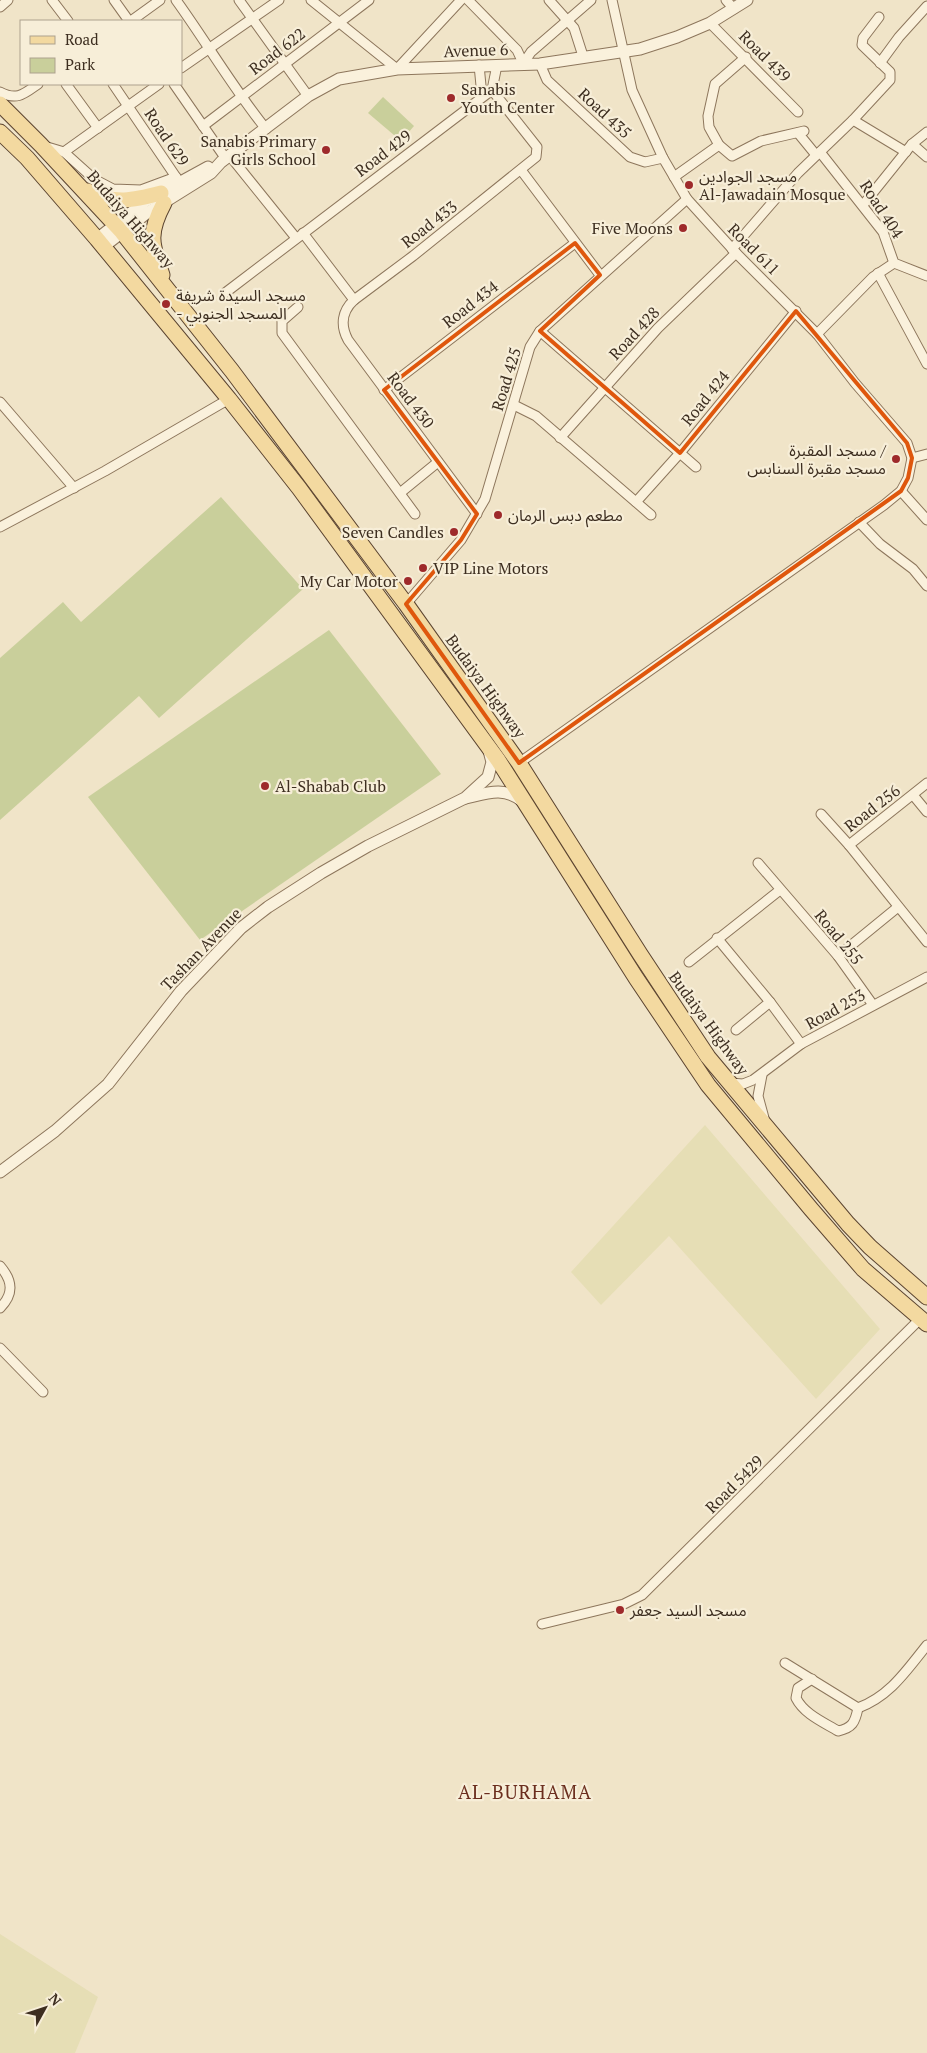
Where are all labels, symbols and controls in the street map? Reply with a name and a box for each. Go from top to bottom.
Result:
legend [20,20,182,85]
street label: Road 622 [244,23,310,79]
street label: Road 439 [734,25,796,87]
text: Road [65,29,98,49]
street label: Avenue 6 [443,38,509,62]
text: Park [65,54,95,74]
place label: Sanabis Youth Center [461,78,556,118]
street label: Road 435 [574,83,636,143]
marker: Sanabis Youth Center [445,92,457,104]
street label: Road 629 [140,104,194,170]
street label: Road 429 [350,125,416,181]
place label: Sanabis Primary Girls School [201,130,317,170]
marker: Sanabis Primary Girls School [320,144,332,156]
street label: Budaiya Highway [82,165,180,273]
place label: مسجد الجوادين Al-Jawadain Mosque [699,165,846,205]
street label: Road 404 [855,176,909,243]
marker: مسجد الجوادين Al-Jawadain Mosque [683,179,695,191]
street label: Road 433 [397,195,461,253]
place label: Five Moons [592,217,673,239]
street label: Road 611 [723,218,785,280]
marker: Five Moons [677,222,689,234]
street label: Road 434 [438,275,503,333]
place label: مسجد السيدة شريفة - المسجد الجنوبي [176,284,306,326]
marker: مسجد السيدة شريفة - المسجد الجنوبي [160,298,172,310]
street label: Road 428 [604,302,664,364]
street label: Road 425 [486,345,526,413]
street label: Road 424 [676,365,734,430]
street label: Road 430 [383,367,439,433]
place label: مسجد المقبرة / مسجد مقبرة السنابس [747,439,886,479]
marker: مسجد المقبرة / مسجد مقبرة السنابس [890,453,902,465]
place label: مطعم دبس الرمان [508,504,623,528]
marker: مطعم دبس الرمان [492,509,504,521]
place label: Seven Candles [342,521,444,543]
marker: Seven Candles [448,526,460,538]
place label: VIP Line Motors [433,557,549,579]
marker: VIP Line Motors [417,562,429,574]
place label: My Car Motor [300,570,399,592]
marker: My Car Motor [402,575,414,587]
street label: Budaiya Highway [441,630,532,743]
place label: Al-Shabab Club [275,775,386,797]
street label: Road 256 [840,779,905,837]
marker: Al-Shabab Club [259,780,271,792]
street label: Tashan Avenue [156,903,246,995]
street label: Road 255 [810,905,868,969]
street label: Budaiya Highway [664,967,755,1080]
street label: Road 253 [801,984,869,1034]
street label: Road 5429 [700,1450,768,1518]
place label: مسجد السيد جعفر [629,1599,747,1621]
marker: مسجد السيد جعفر [614,1604,626,1616]
district label: AL-BURHAMA [458,1779,592,1804]
north arrow [20,1983,70,2033]
text: N [45,1989,66,2010]

